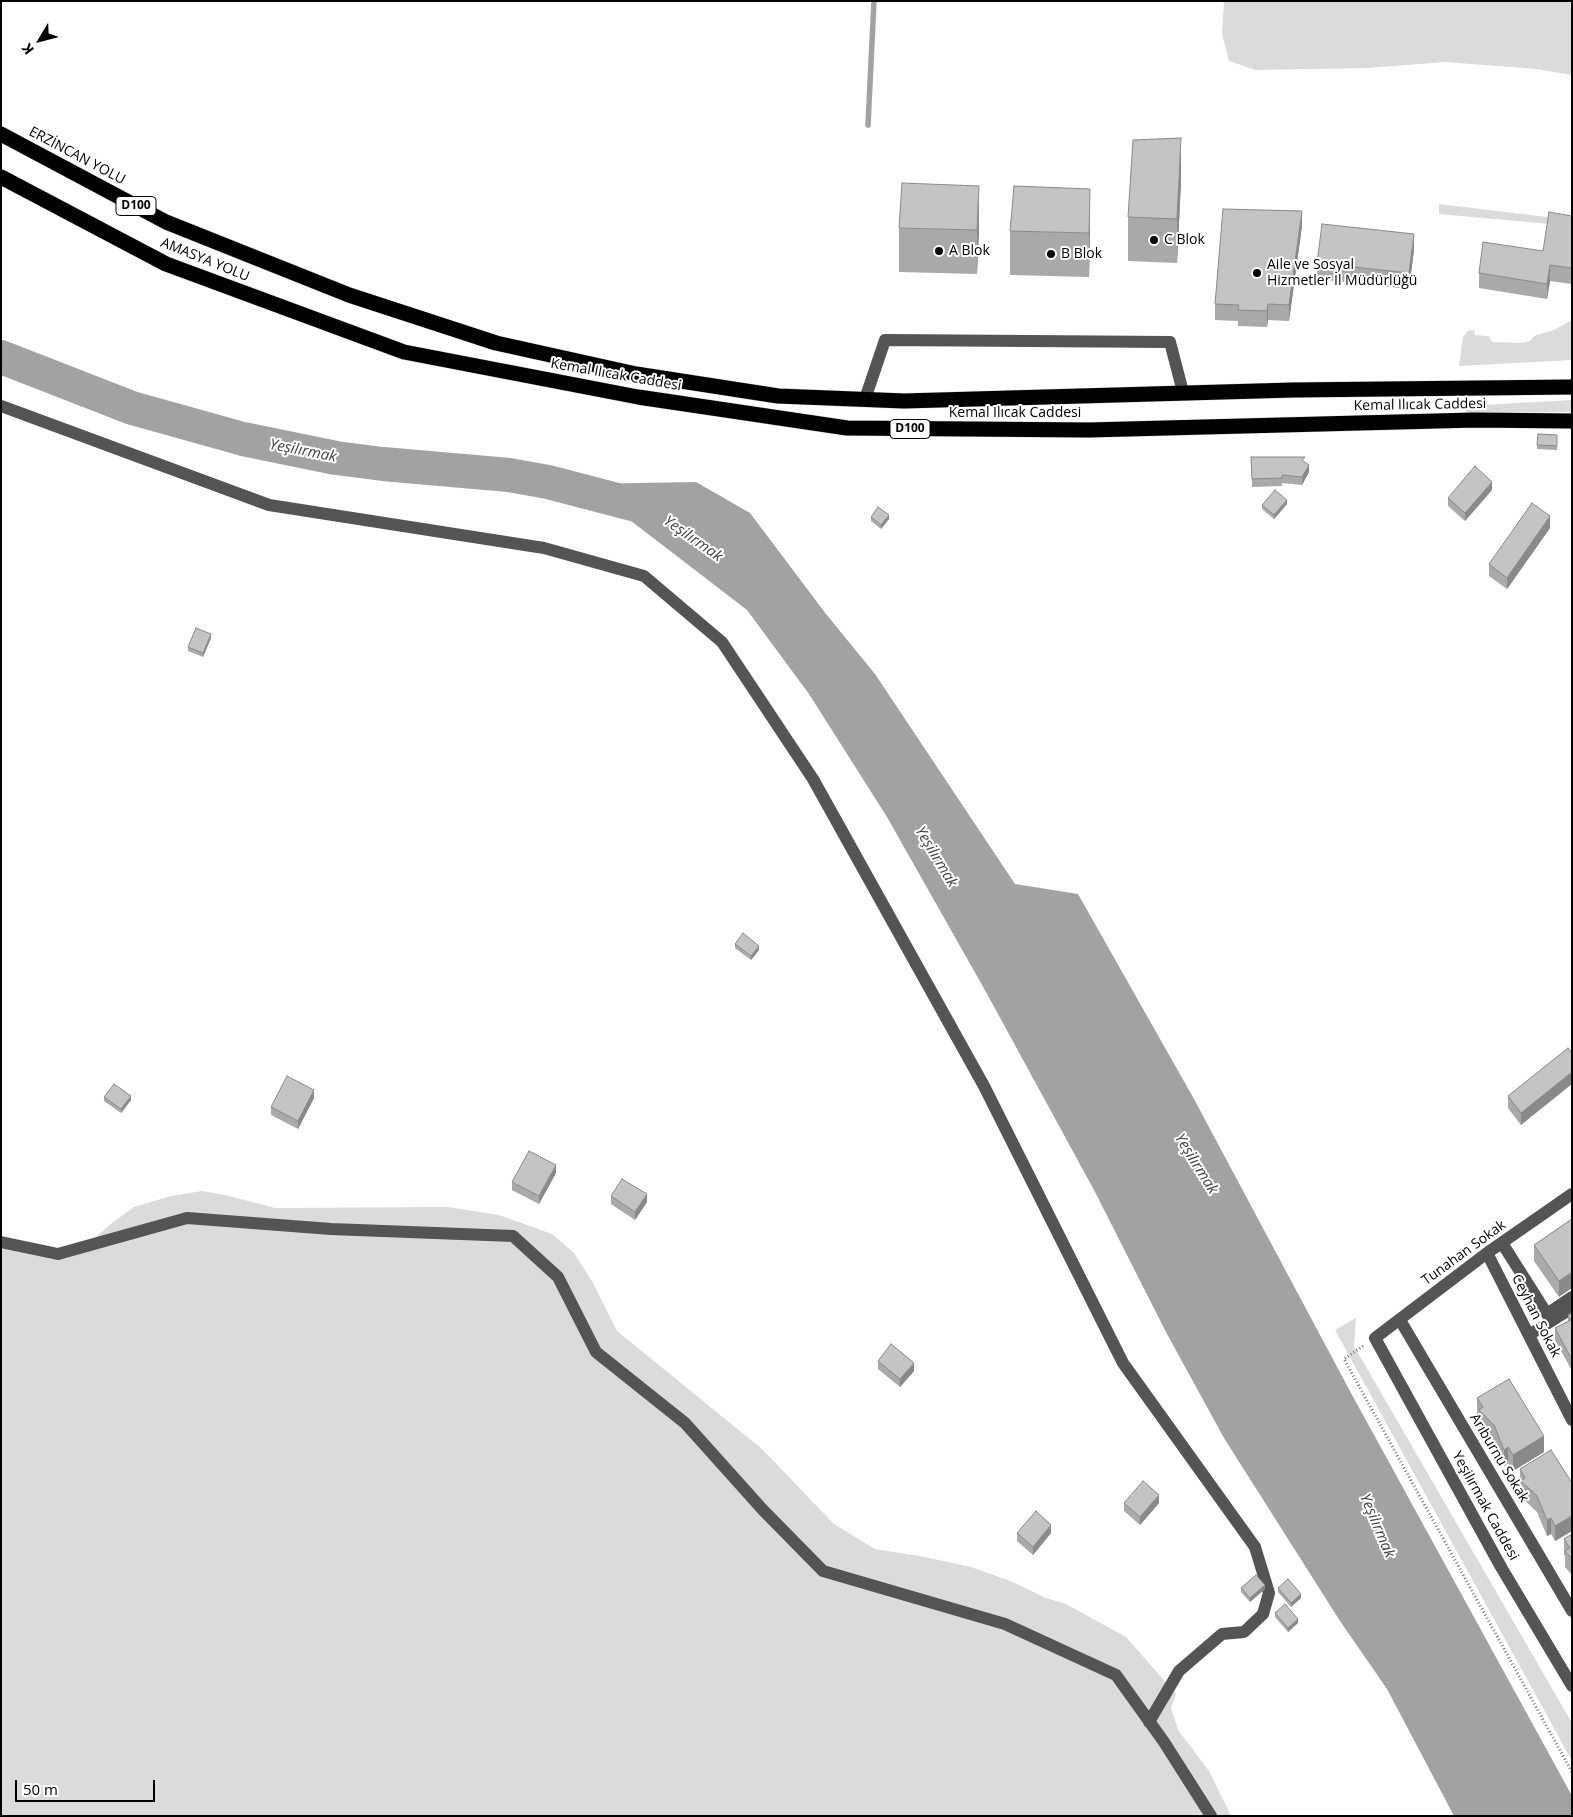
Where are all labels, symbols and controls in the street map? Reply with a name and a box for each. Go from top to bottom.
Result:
north arrow [15,15,65,65]
text: K [17,40,38,59]
street label: ERZİNCAN YOLU [26,123,128,189]
road number: D100 [116,197,156,216]
place label: C Blok [1164,232,1205,248]
marker: C Blok [1148,234,1160,246]
street label: AMASYA YOLU [158,235,252,285]
place label: A Blok [949,243,990,259]
marker: A Blok [933,245,945,257]
place label: B Blok [1061,246,1102,262]
marker: B Blok [1045,248,1057,260]
place label: Aile ve Sosyal Hizmetler İl Müdürlüğü [1267,257,1417,290]
marker: Aile ve Sosyal Hizmetler İl Müdürlüğü [1251,267,1263,279]
street label: Kemal Ilıcak Caddesi [549,355,683,395]
street label: Kemal Ilıcak Caddesi [1354,395,1486,415]
street label: Kemal Ilıcak Caddesi [949,405,1081,421]
road number: D100 [890,419,930,438]
water label: Yeşilırmak [268,436,338,466]
water label: Yeşilırmak [660,512,726,566]
water label: Yeşilırmak [911,823,961,891]
water label: Yeşilırmak [1170,1131,1222,1197]
street label: Tunahan Sokak [1419,1217,1509,1289]
street label: Ceyhan Sokak [1508,1272,1564,1360]
street label: Arıburnu Sokak [1466,1411,1532,1505]
street label: Yeşilırmak Caddesi [1448,1448,1522,1564]
water label: Yeşilırmak [1355,1491,1399,1561]
scale bar [18,1770,158,1802]
text: 50 m [23,1779,58,1799]

